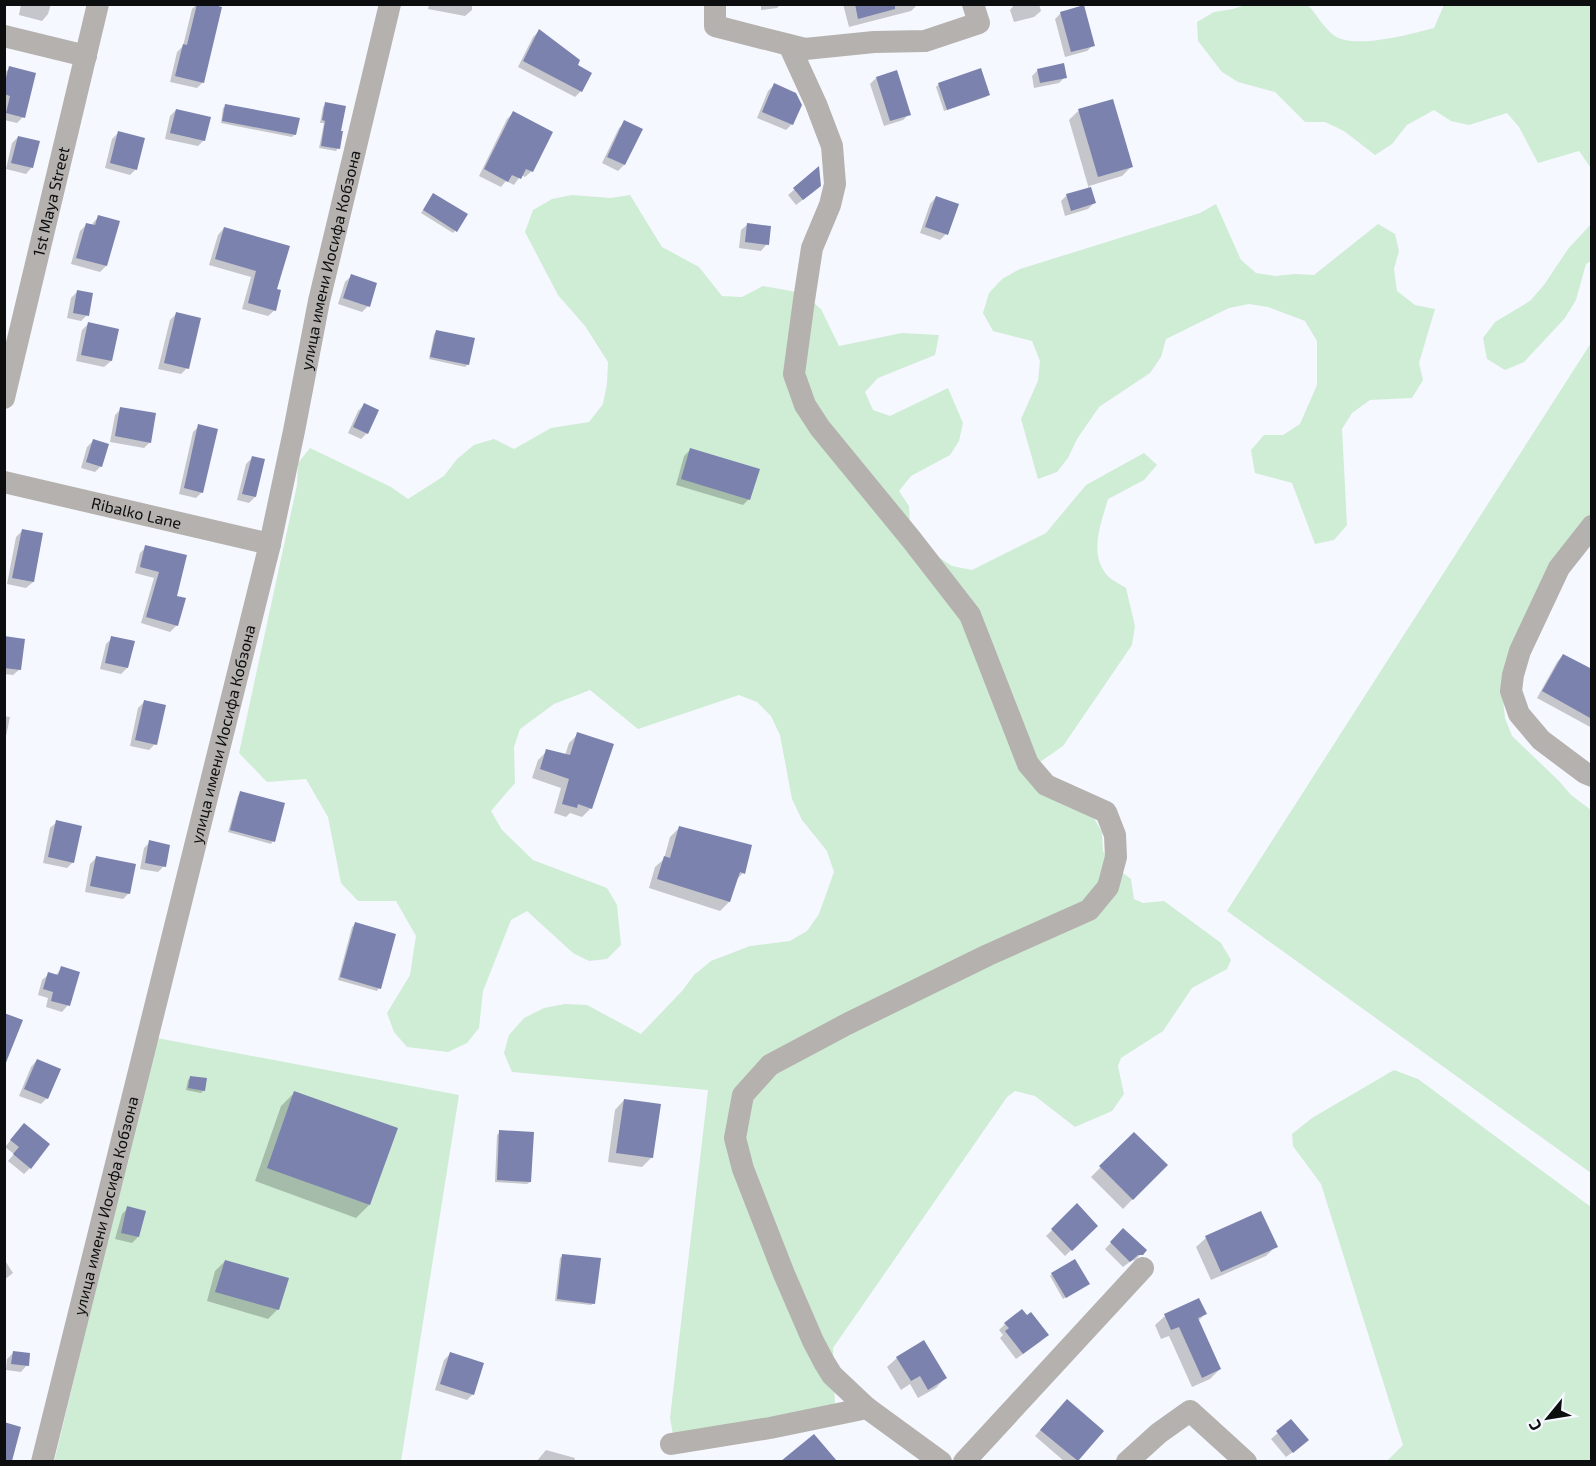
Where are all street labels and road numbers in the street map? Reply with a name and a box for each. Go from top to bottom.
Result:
street label: 1st Maya Street [28,145,73,258]
street label: улица имени Иосифа Кобзона [296,148,364,372]
street label: Ribalko Lane [90,493,184,532]
street label: улица имени Иосифа Кобзона [186,622,259,846]
street label: улица имени Иосифа Кобзона [69,1094,141,1317]

